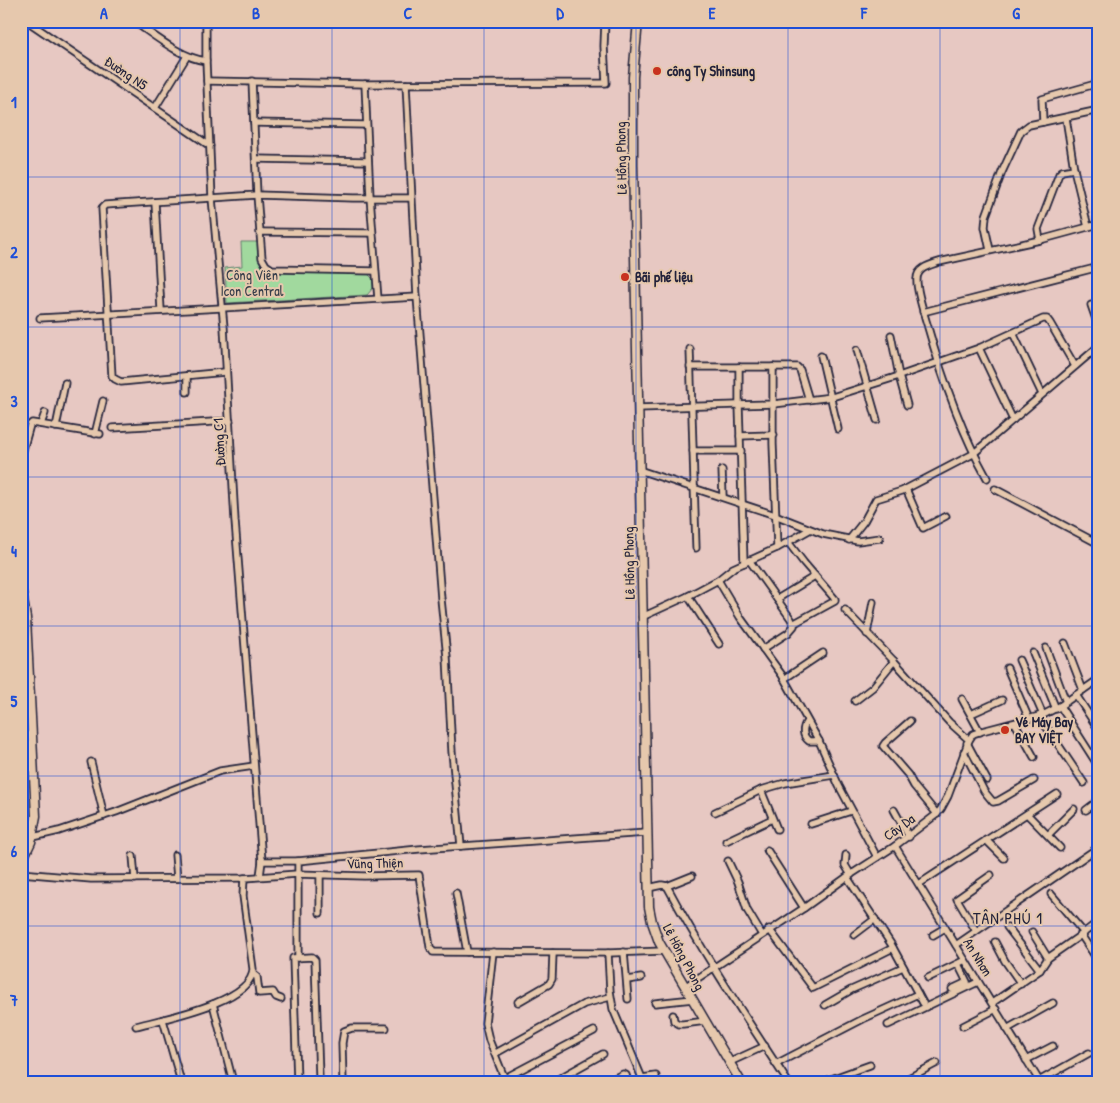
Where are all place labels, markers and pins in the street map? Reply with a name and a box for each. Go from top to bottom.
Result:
place label: công Ty Shinsung [667,61,755,82]
marker: công Ty Shinsung [651,65,663,77]
place label: Bãi phế liệu [635,267,693,288]
marker: Bãi phế liệu [619,271,631,283]
place label: Vé Máy Bay BAY VIỆT [1015,712,1073,747]
marker: Vé Máy Bay BAY VIỆT [999,724,1011,736]

